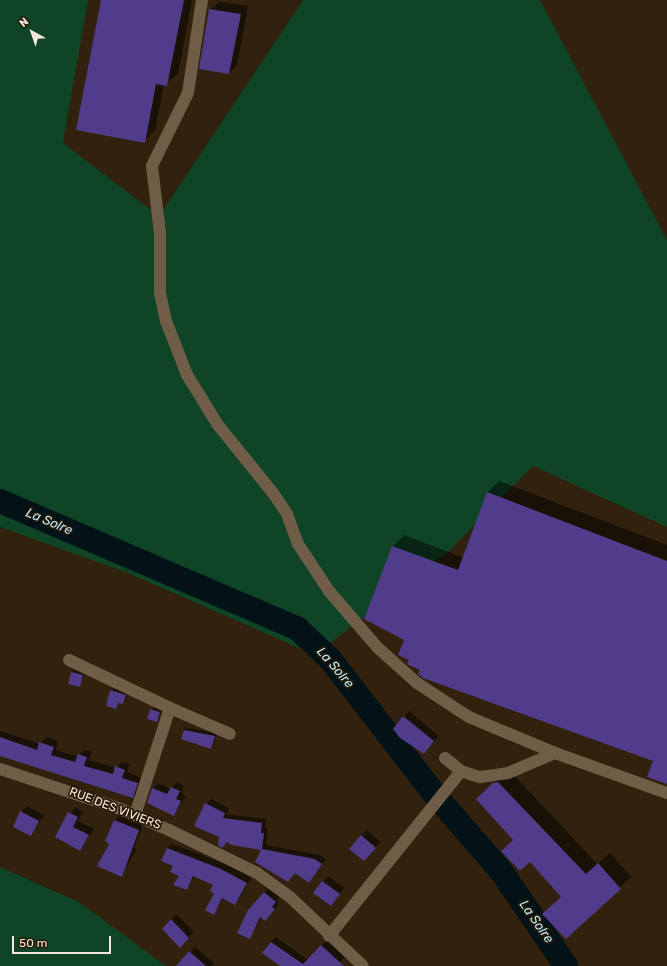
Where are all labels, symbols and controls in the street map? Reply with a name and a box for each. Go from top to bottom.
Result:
north arrow [12,12,52,52]
text: N [17,15,31,30]
water label: La Solre [23,505,75,539]
water label: La Solre [313,644,357,692]
street label: RUE DES VIVIERS [67,785,163,833]
water label: La Solre [516,898,556,946]
scale bar [14,928,113,954]
text: 50 m [19,936,47,950]

